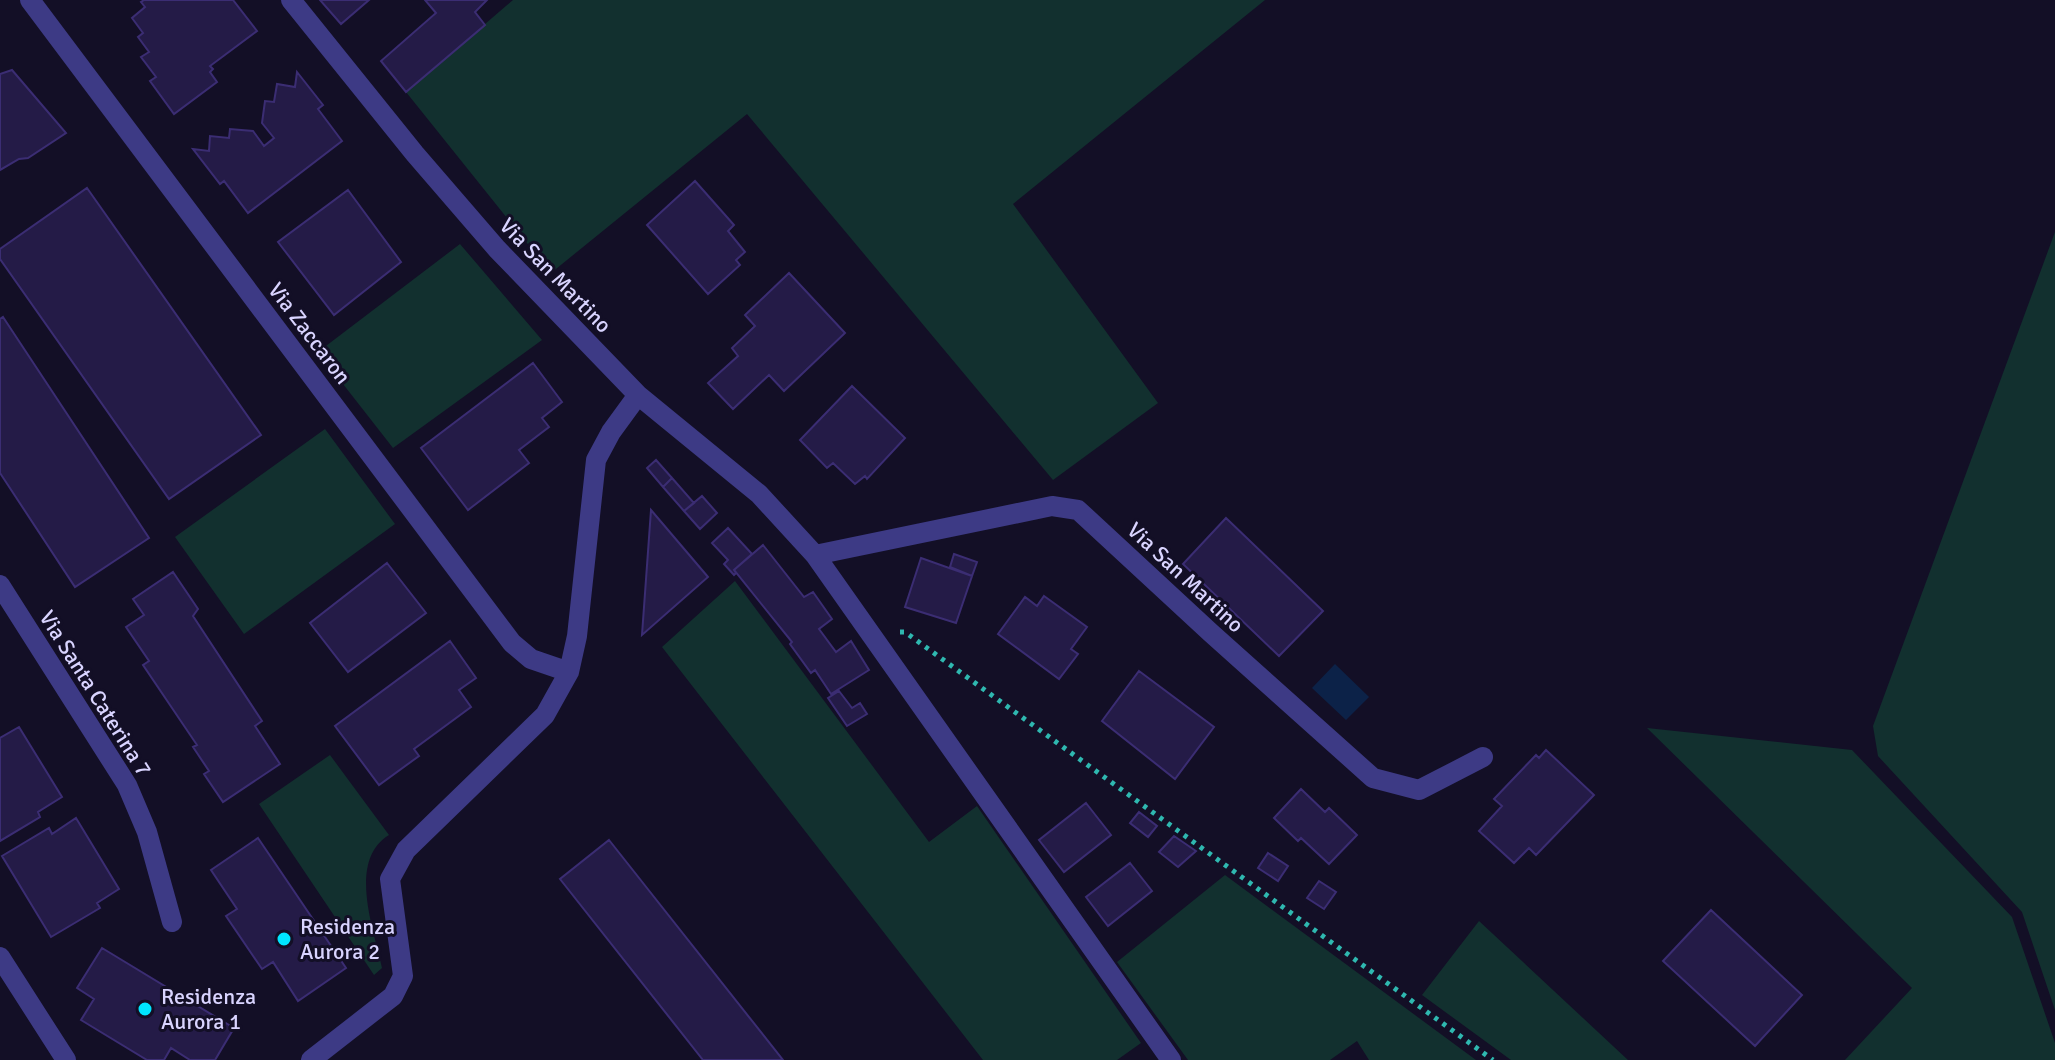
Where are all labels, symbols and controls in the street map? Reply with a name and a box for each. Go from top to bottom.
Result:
street label: Via San Martino [494,212,617,339]
street label: Via Zaccaron [263,277,357,390]
street label: Via San Martino [1122,516,1250,638]
street label: Via Santa Caterina 7 [34,605,158,781]
place label: Residenza Aurora 2 [300,913,395,965]
marker: Residenza Aurora 2 [275,930,293,948]
place label: Residenza Aurora 1 [161,983,256,1035]
marker: Residenza Aurora 1 [136,1000,154,1018]

